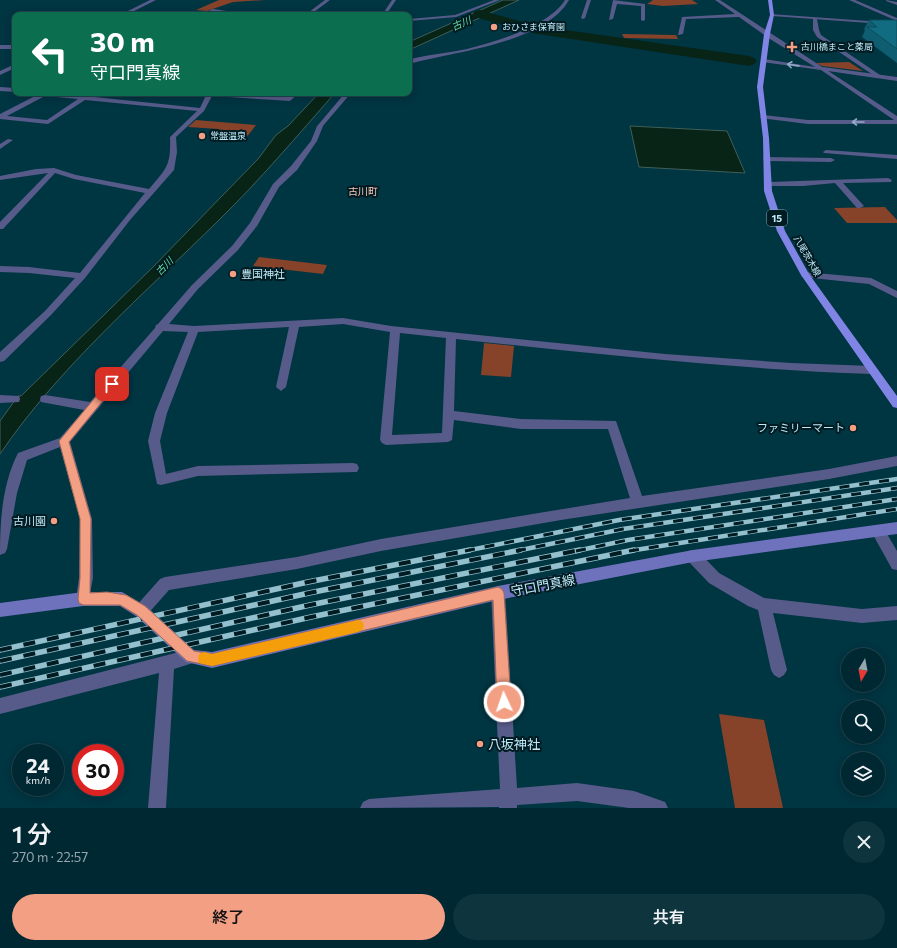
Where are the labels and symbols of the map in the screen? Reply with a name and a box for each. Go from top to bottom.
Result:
water label: 古川 [449,13,473,33]
place label: おひさま保育園 [502,21,565,32]
marker: おひさま保育園 [489,22,499,32]
marker: 古川橋まこと薬局 [786,41,798,53]
place label: 古川橋まこと薬局 [801,41,873,52]
one-way arrow [787,61,800,69]
one-way arrow [852,118,865,126]
place label: 常盤温泉 [210,130,246,141]
marker: 常盤温泉 [197,131,207,141]
district label: 古川町 [348,185,378,197]
road number: 15 [767,210,787,226]
street label: 八尾茨木線 [791,234,824,279]
water label: 古川 [153,254,176,277]
place label: 豊国神社 [241,267,285,280]
marker: 豊国神社 [228,269,238,279]
pin [95,367,129,401]
place label: ファミリーマート [757,421,845,434]
marker: ファミリーマート [848,423,858,433]
place label: 古川園 [13,514,46,527]
marker: 古川園 [49,516,59,526]
street label: 守口門真線 [510,571,576,599]
north arrow [841,648,885,692]
position arrow [483,681,525,723]
place label: 八坂神社 [488,736,540,752]
marker: 八坂神社 [475,739,485,749]
speed limit sign: 30 [72,744,124,796]

